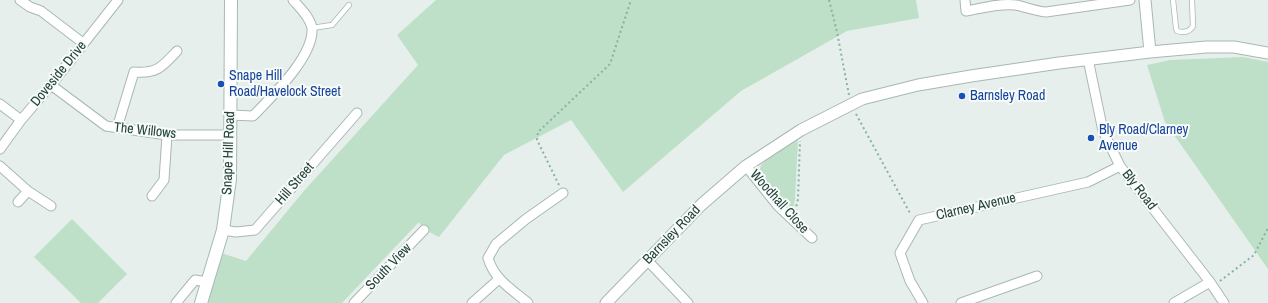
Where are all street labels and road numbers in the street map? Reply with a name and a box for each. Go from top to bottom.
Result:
street label: Doveside Drive [28,38,90,110]
street label: Snape Hill Road [219,111,239,195]
street label: The Willows [113,119,177,143]
street label: Hill Street [272,159,318,209]
street label: Bly Road [1118,166,1160,214]
street label: Woodhall Close [746,167,812,237]
street label: Clarney Avenue [934,190,1018,224]
street label: Barnsley Road [640,202,704,268]
street label: South View [363,240,415,294]

